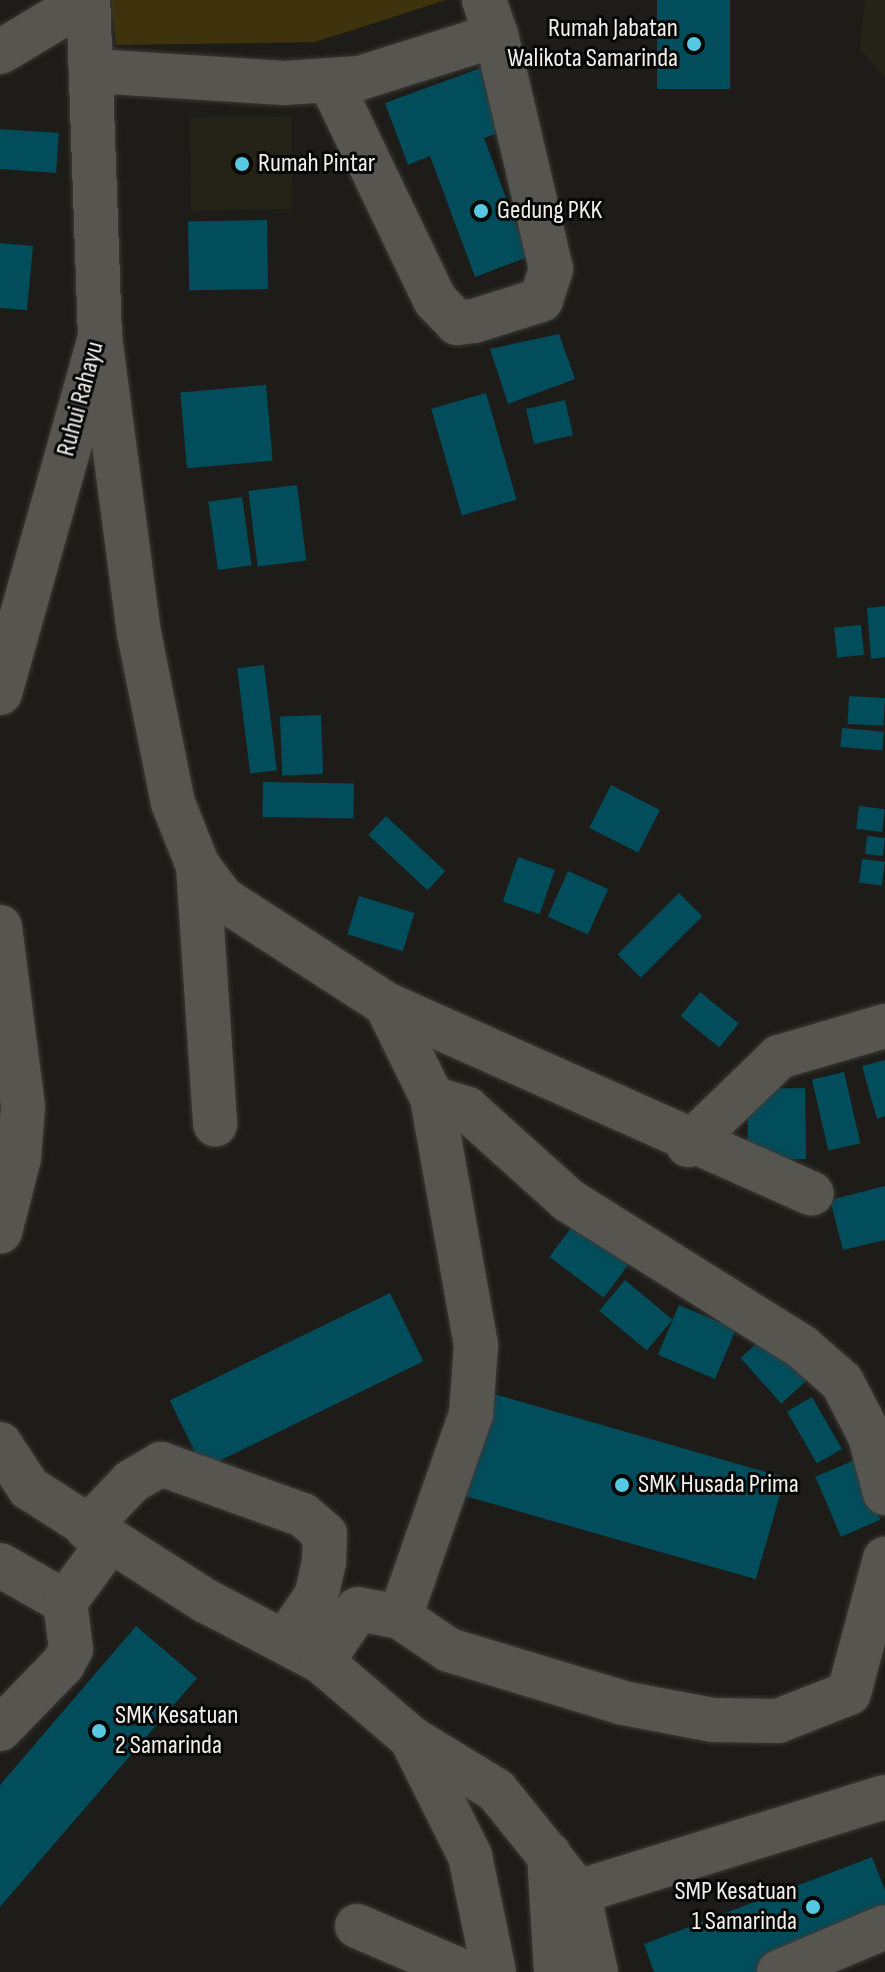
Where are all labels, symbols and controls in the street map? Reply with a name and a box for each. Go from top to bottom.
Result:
place label: Rumah Jabatan Walikota Samarinda [507,13,678,74]
marker: Rumah Jabatan Walikota Samarinda [685,35,703,53]
place label: Rumah Pintar [258,148,375,180]
marker: Rumah Pintar [233,155,251,173]
place label: Gedung PKK [497,195,602,227]
marker: Gedung PKK [472,202,490,220]
street label: Ruhui Rahayu [51,338,111,460]
place label: SMK Husada Prima [638,1469,799,1501]
marker: SMK Husada Prima [613,1476,631,1494]
place label: SMK Kesatuan 2 Samarinda [115,1700,238,1762]
marker: SMK Kesatuan 2 Samarinda [90,1722,108,1740]
place label: SMP Kesatuan 1 Samarinda [674,1876,797,1938]
marker: SMP Kesatuan 1 Samarinda [804,1898,822,1916]

